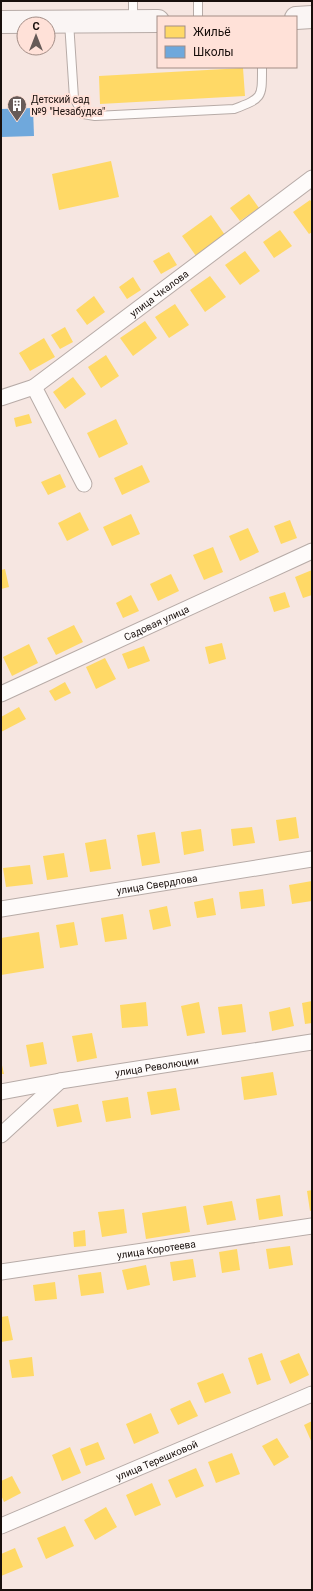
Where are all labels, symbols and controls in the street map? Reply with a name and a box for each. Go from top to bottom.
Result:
north arrow [16,16,56,56]
legend [157,16,297,68]
text: С [32,20,40,33]
text: Жильё [193,25,231,39]
text: Школы [193,45,234,59]
building icon: Детский сад №9 "Незабудка" [6,94,28,122]
place label: Детский сад №9 "Незабудка" [31,94,105,117]
street label: улица Чкалова [128,268,191,319]
street label: Садовая улица [122,603,191,643]
street label: улица Свердлова [116,872,198,896]
street label: улица Революции [114,1055,200,1078]
street label: улица Коротеева [116,1238,196,1261]
street label: улица Терешковой [114,1438,200,1483]

